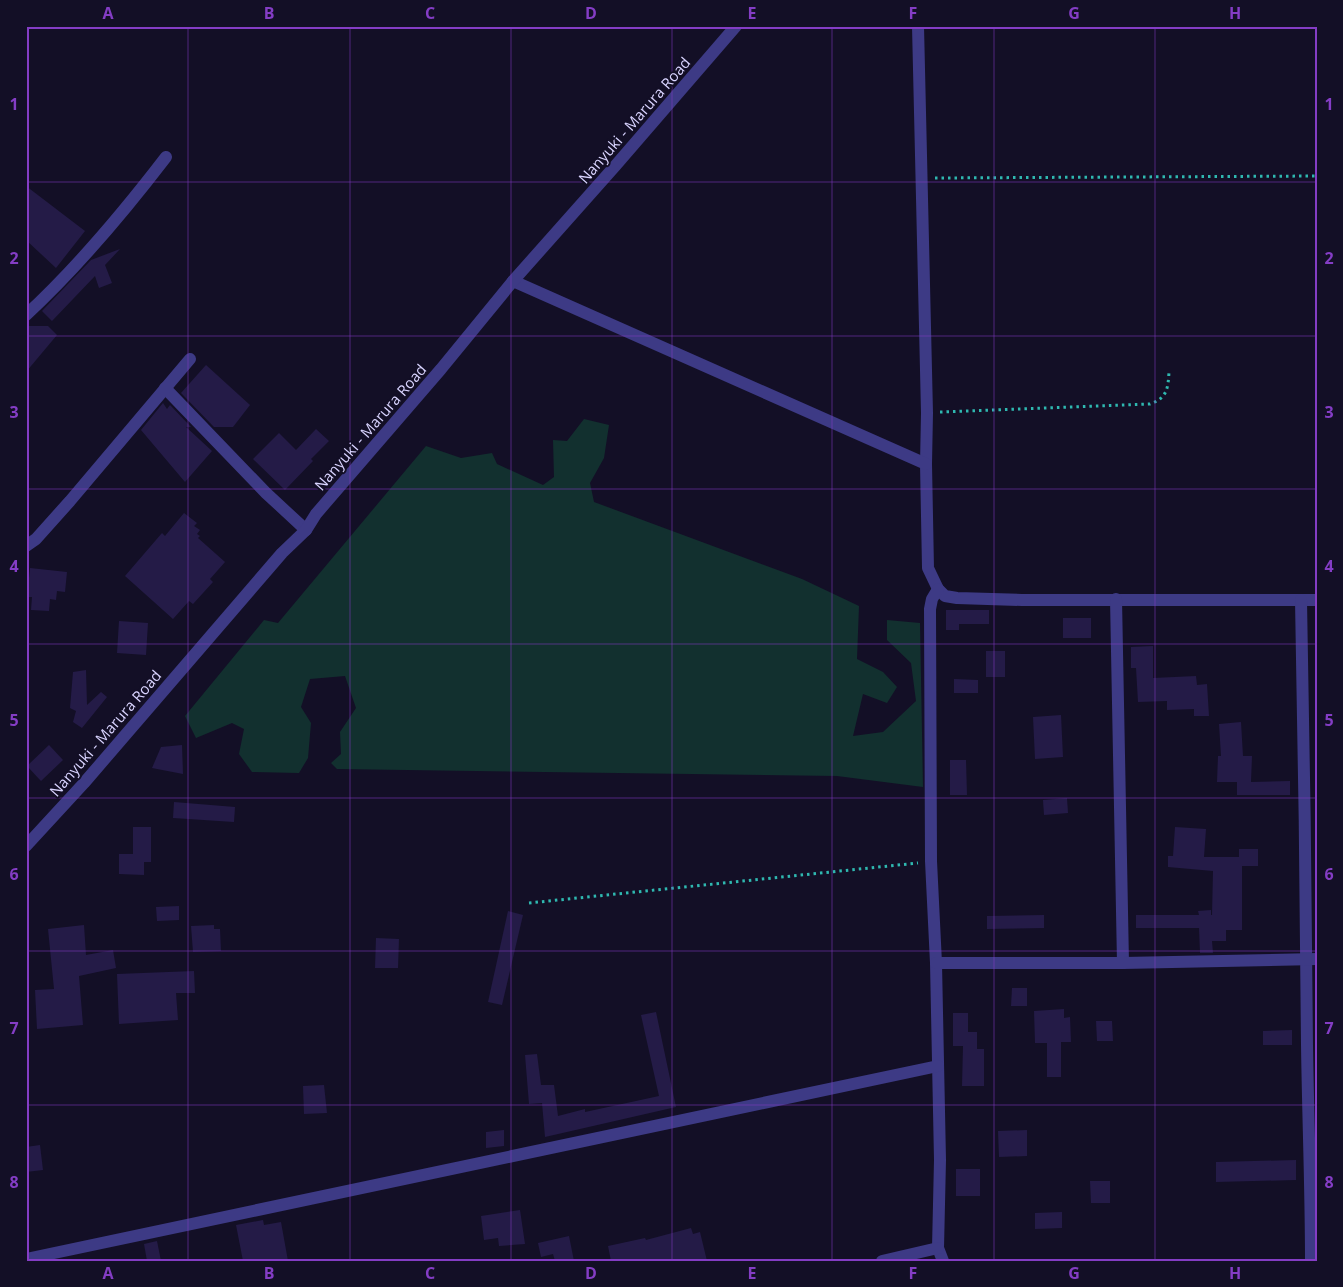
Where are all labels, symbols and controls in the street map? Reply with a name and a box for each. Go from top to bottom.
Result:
text: A [102,2,114,24]
text: B [264,2,274,24]
text: C [425,2,435,24]
text: D [585,2,597,24]
text: E [748,2,757,24]
text: F [909,2,917,24]
text: G [1068,2,1080,24]
text: H [1229,2,1241,24]
street label: Nanyuki - Marura Road [574,53,694,187]
text: 1 [9,93,19,115]
text: 1 [1324,93,1334,115]
text: 2 [9,247,19,269]
text: 2 [1324,247,1334,269]
street label: Nanyuki - Marura Road [310,360,430,494]
text: 3 [9,401,19,423]
text: 3 [1324,401,1334,423]
text: 4 [9,555,19,577]
text: 4 [1324,555,1334,577]
street label: Nanyuki - Marura Road [45,666,165,800]
text: 5 [9,709,19,731]
text: 5 [1324,709,1334,731]
text: 6 [9,863,19,885]
text: 6 [1324,863,1334,885]
text: 7 [9,1017,19,1039]
text: 7 [1324,1017,1334,1039]
text: 8 [9,1171,19,1193]
text: 8 [1324,1171,1334,1193]
text: A [102,1262,114,1284]
text: B [264,1262,274,1284]
text: C [425,1262,435,1284]
text: D [585,1262,597,1284]
text: E [748,1262,757,1284]
text: F [909,1262,917,1284]
text: G [1068,1262,1080,1284]
text: H [1229,1262,1241,1284]

